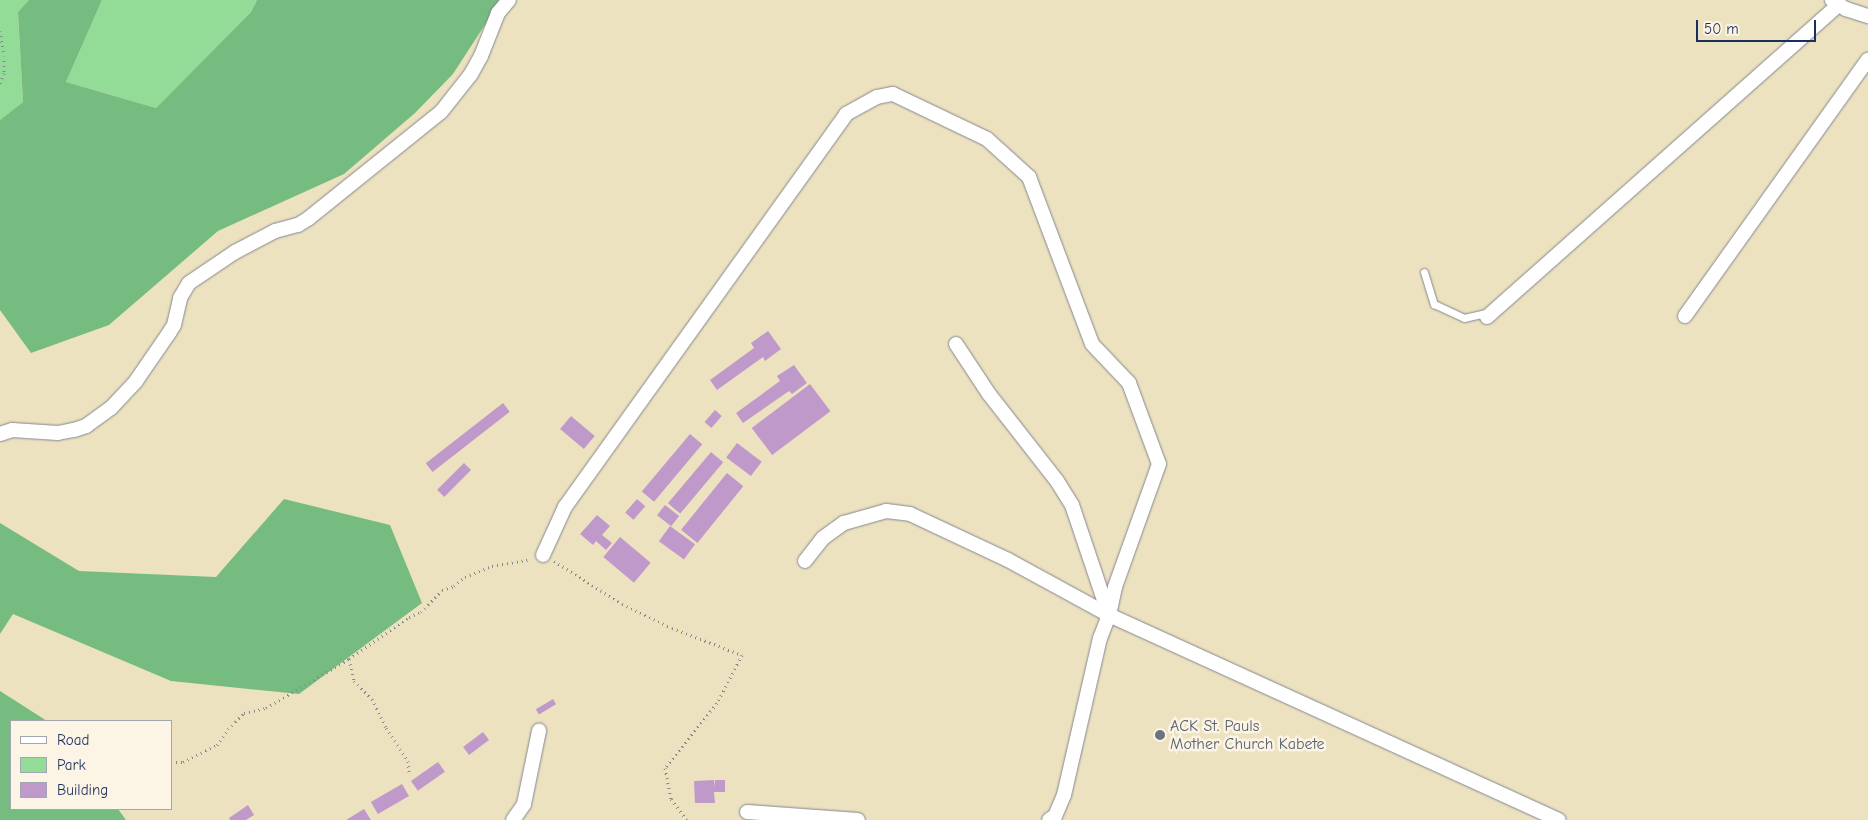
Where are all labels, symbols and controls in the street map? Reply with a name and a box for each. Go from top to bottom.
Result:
scale bar [1698,10,1818,42]
text: 50 m [1704,20,1739,38]
place label: ACK St. Pauls Mother Church Kabete [1170,716,1325,754]
legend [10,720,172,810]
marker: ACK St. Pauls Mother Church Kabete [1154,729,1166,741]
text: Road [57,731,89,749]
text: Park [57,756,86,774]
text: Building [57,781,108,799]

